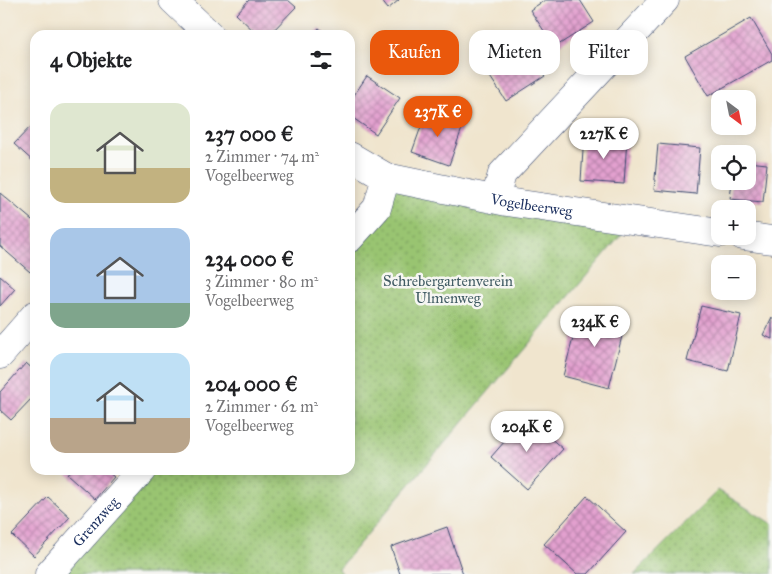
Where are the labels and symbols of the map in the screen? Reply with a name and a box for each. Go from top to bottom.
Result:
north arrow [711,90,756,135]
pin: 237K € [397,96,479,138]
pin: 227K € [563,118,645,160]
street label: Vogelbeerweg [488,190,575,221]
park label: Schrebergartenverein Ulmenweg [383,272,513,307]
pin: 234K € [554,306,636,348]
pin: 204K € [486,410,568,453]
street label: Grenzweg [69,492,123,550]

